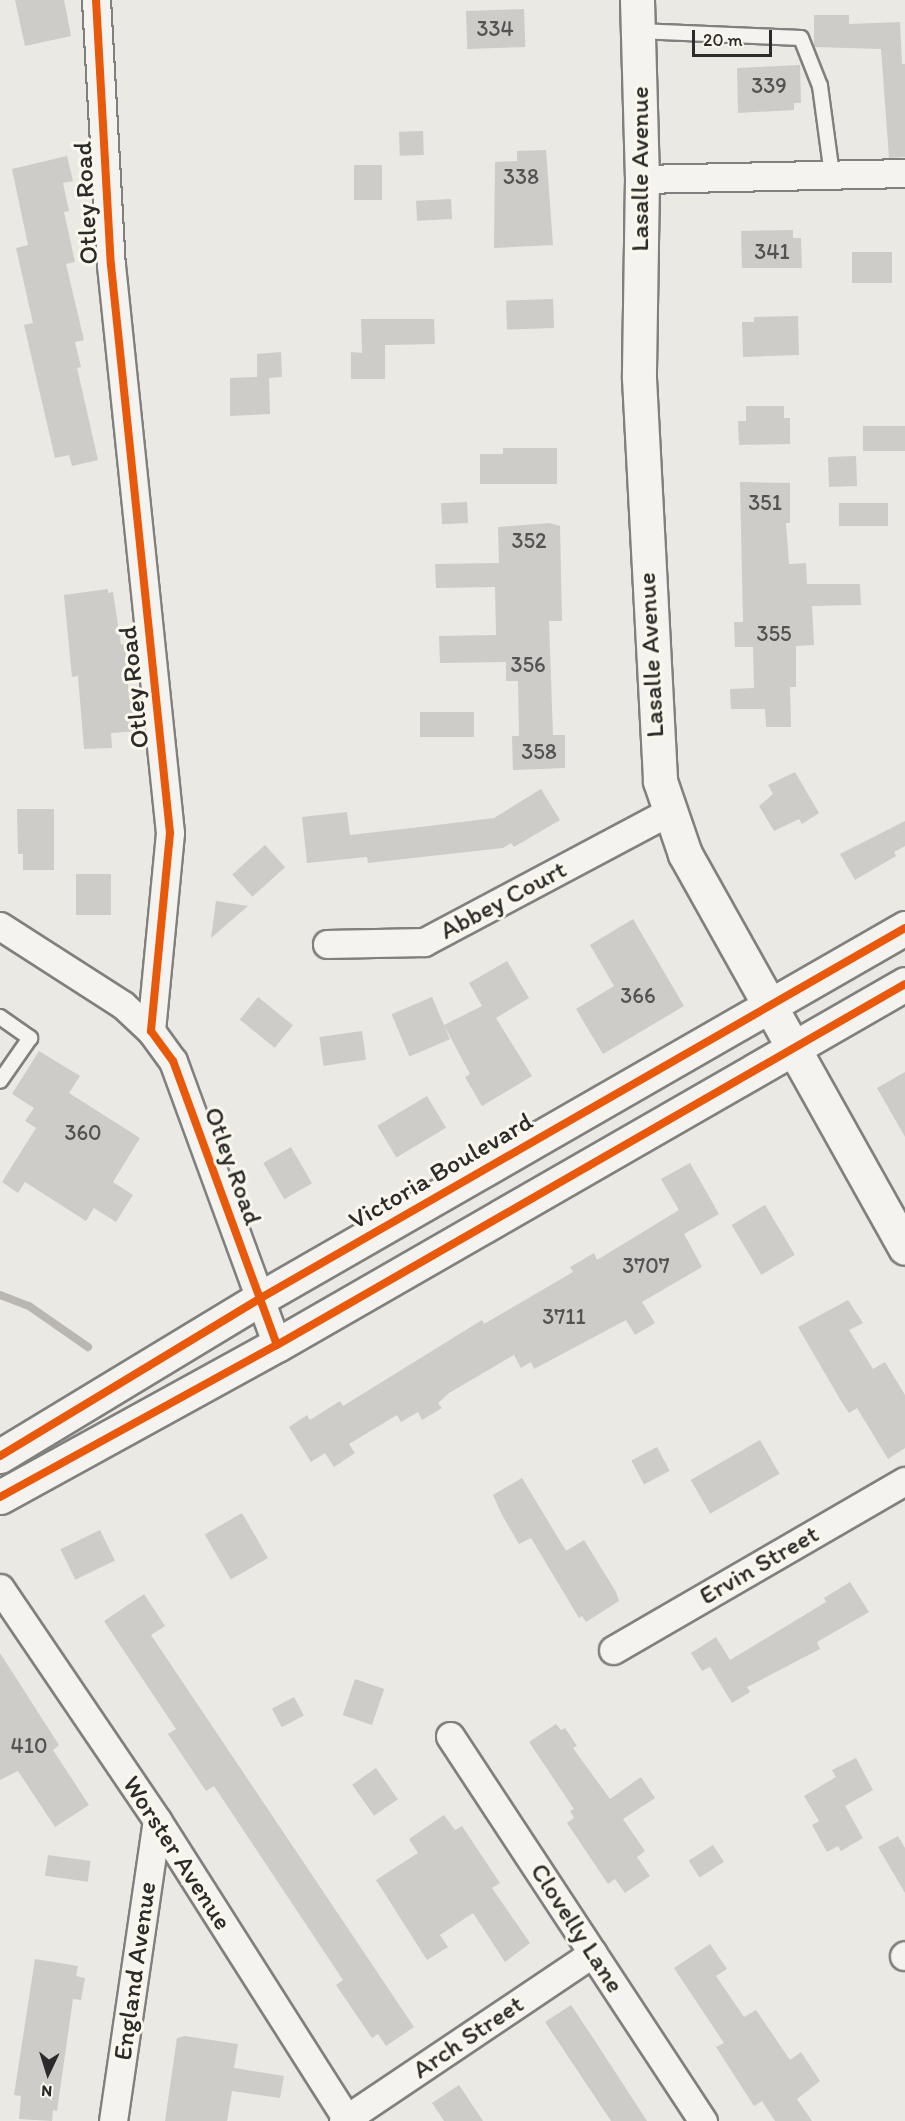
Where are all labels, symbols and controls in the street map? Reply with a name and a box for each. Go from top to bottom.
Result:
house number: 334 [476,16,514,42]
scale bar [695,18,774,56]
text: 20 m [703,29,743,51]
house number: 339 [751,73,787,99]
street label: Lasalle Avenue [624,86,656,252]
street label: Otley Road [67,141,105,265]
house number: 338 [503,164,539,190]
house number: 341 [754,239,790,265]
house number: 351 [748,490,782,516]
house number: 352 [511,528,547,554]
street label: Lasalle Avenue [631,572,671,738]
house number: 355 [756,621,792,647]
street label: Otley Road [112,624,156,750]
house number: 356 [510,652,546,678]
house number: 358 [521,739,557,765]
street label: Abbey Court [435,854,571,946]
house number: 366 [620,983,656,1009]
street label: Otley Road [197,1103,269,1229]
street label: Victoria Boulevard [343,1106,539,1236]
house number: 360 [64,1120,102,1146]
house number: 3707 [622,1253,670,1279]
house number: 3711 [542,1304,586,1330]
street label: Ervin Street [694,1518,824,1612]
house number: 410 [11,1733,47,1759]
street label: Worster Avenue [116,1771,238,1935]
street label: Clovelly Lane [524,1857,630,1999]
street label: England Avenue [107,1880,163,2062]
street label: Arch Street [407,1989,529,2085]
north arrow [18,2043,78,2103]
text: N [41,2082,53,2101]

